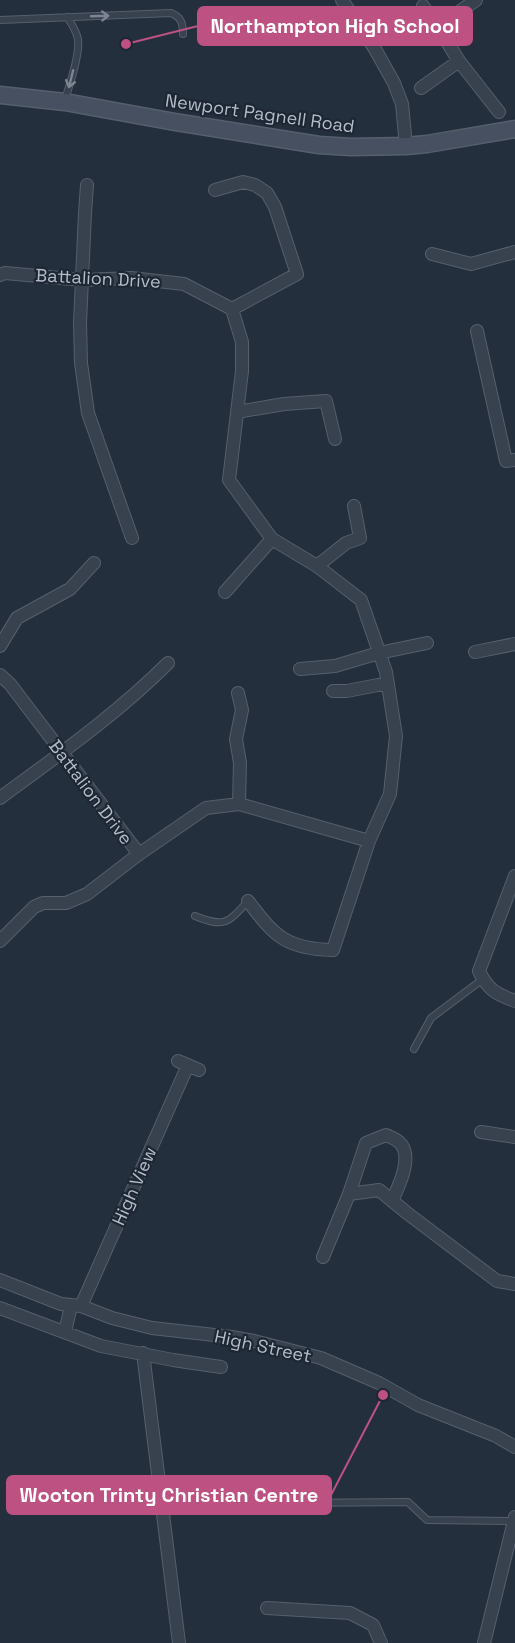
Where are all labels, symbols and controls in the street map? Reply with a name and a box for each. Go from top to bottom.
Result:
callout: Northampton High School [198,7,472,45]
one-way arrow [90,10,110,21]
text: Northampton High School [210,13,460,39]
one-way arrow [65,69,76,88]
street label: Newport Pagnell Road [164,88,356,138]
street label: Battalion Drive [35,263,161,293]
street label: Battalion Drive [44,735,138,849]
street label: High View [106,1143,162,1229]
street label: High Street [212,1325,314,1367]
callout: Wooton Trinty Christian Centre [7,1476,331,1514]
text: Wooton Trinty Christian Centre [20,1482,318,1508]

